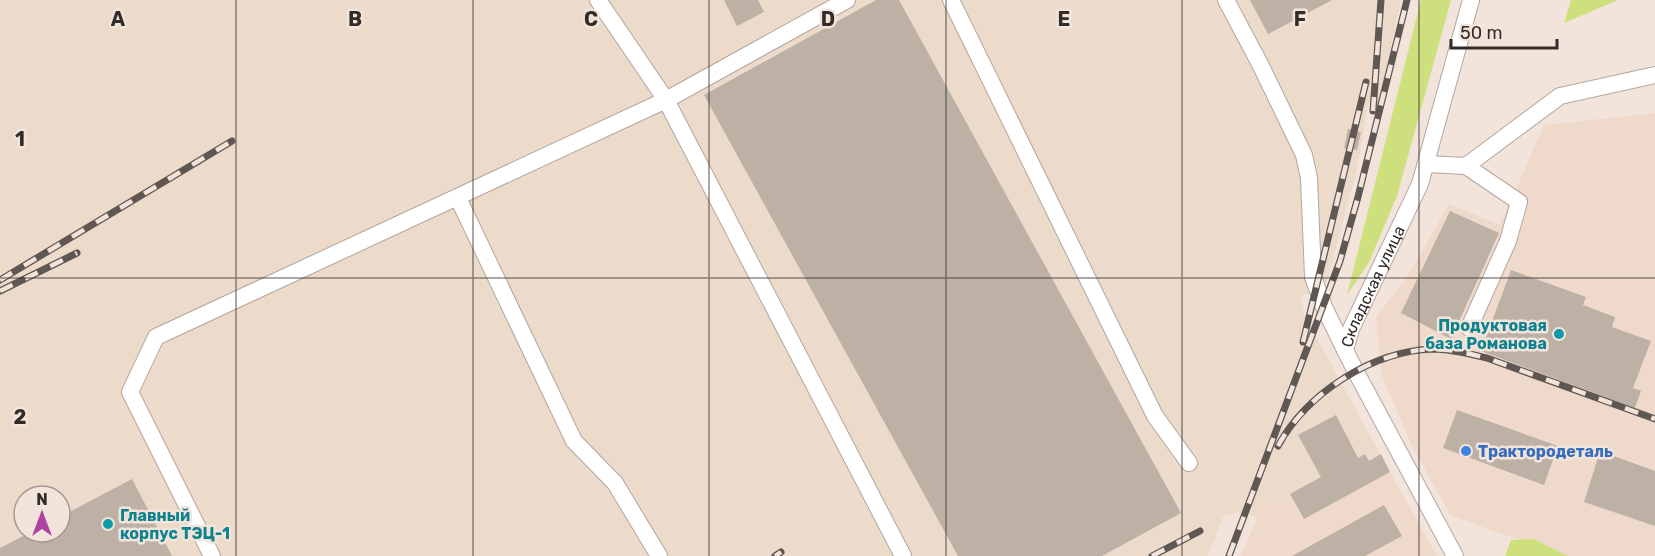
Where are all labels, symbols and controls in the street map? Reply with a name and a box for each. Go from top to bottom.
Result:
text: A [111,7,126,31]
text: B [348,7,362,31]
text: C [584,7,598,31]
text: D [821,7,835,31]
text: E [1058,7,1070,31]
text: F [1294,7,1306,31]
scale bar [1451,12,1558,50]
text: 50 m [1460,22,1503,44]
text: 1 [15,127,25,151]
street label: Складская улица [1337,223,1409,349]
place label: Продуктовая база Романова [1425,316,1547,353]
marker: Продуктовая база Романова [1552,327,1566,341]
text: 2 [14,405,27,429]
place label: Трактородеталь [1478,442,1613,461]
marker: Трактородеталь [1459,444,1473,458]
north arrow [12,484,72,544]
text: N [36,490,48,509]
place label: Главный корпус ТЭЦ-1 [120,506,230,543]
marker: Главный корпус ТЭЦ-1 [101,517,115,531]

